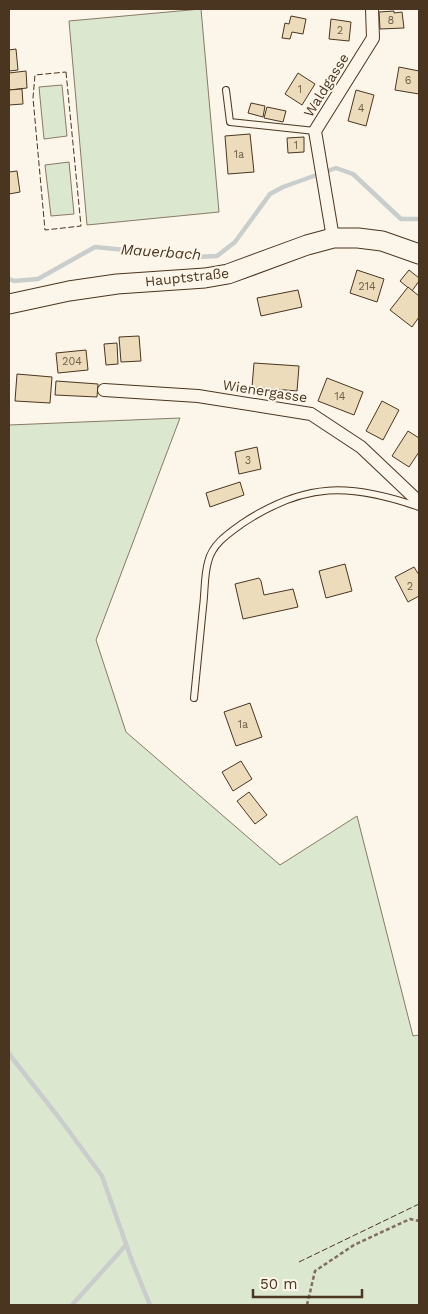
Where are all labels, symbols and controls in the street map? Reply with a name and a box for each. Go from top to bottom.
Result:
house number: 8 [388,14,395,27]
house number: 2 [337,24,343,37]
street label: Waldgasse [300,50,352,120]
house number: 6 [405,74,412,87]
house number: 1 [298,83,302,96]
house number: 4 [358,102,365,115]
house number: 1 [294,139,298,152]
house number: 1a [234,148,244,161]
water label: Mauerbach [120,240,202,264]
street label: Hauptstraße [144,265,230,289]
house number: 214 [358,280,376,293]
house number: 204 [62,355,82,368]
street label: Wienergasse [221,376,309,406]
house number: 14 [334,390,346,403]
house number: 3 [245,454,251,467]
house number: 2 [407,580,413,593]
house number: 1a [238,718,248,731]
scale bar [253,1266,362,1298]
text: 50 m [260,1275,297,1293]

